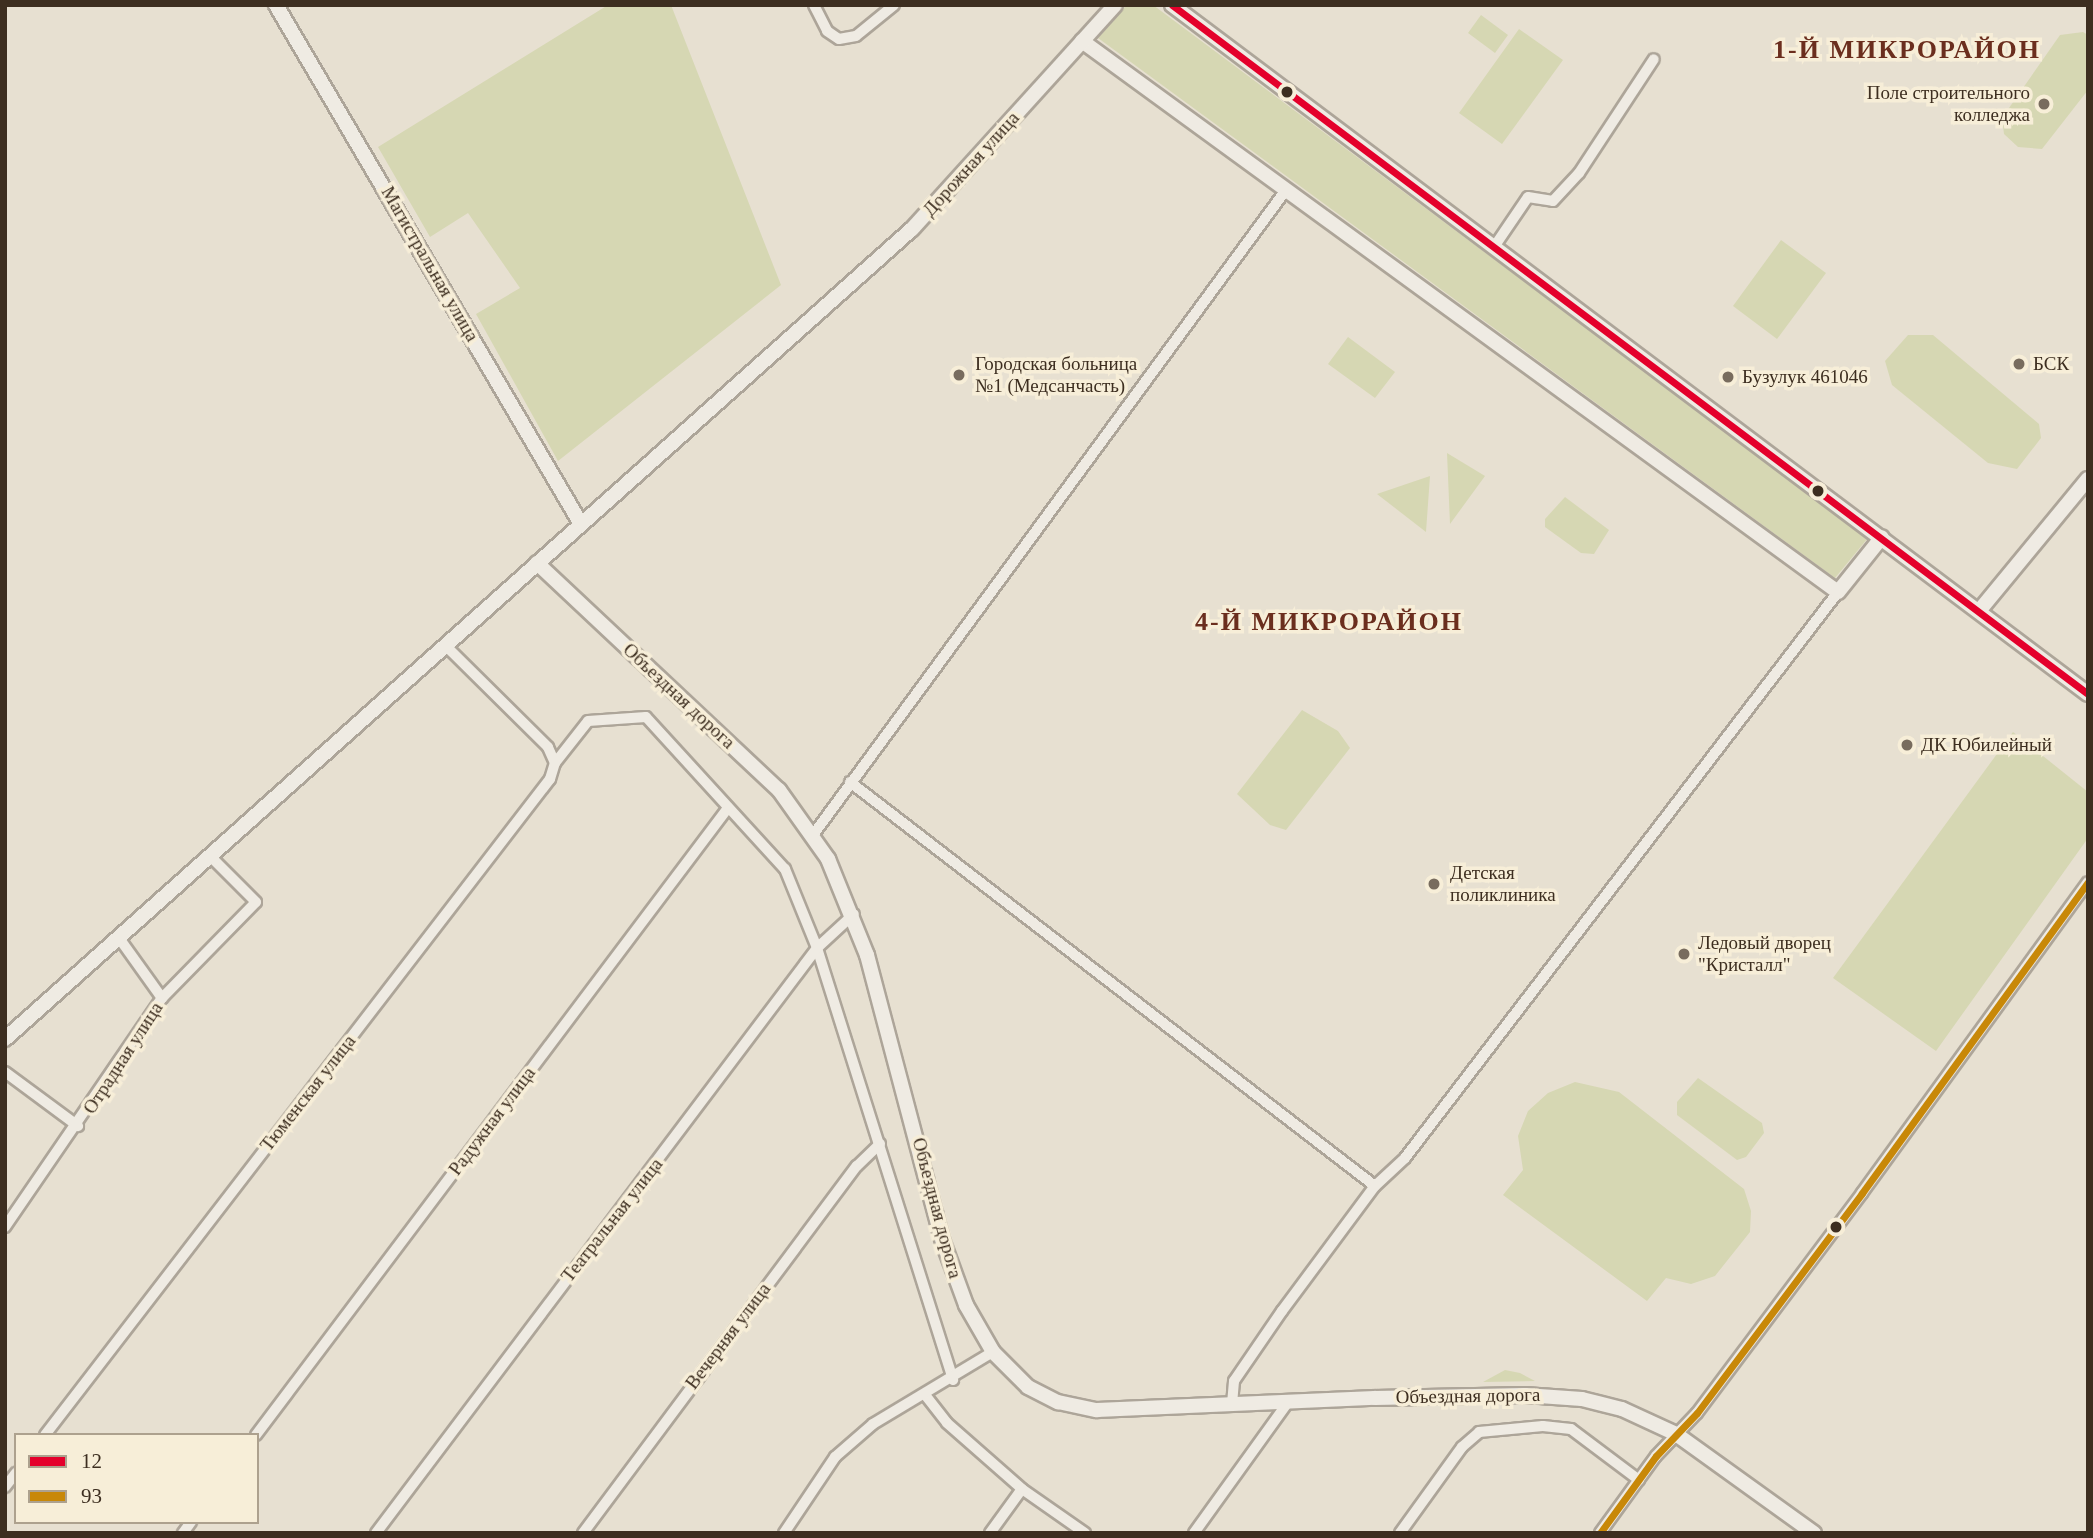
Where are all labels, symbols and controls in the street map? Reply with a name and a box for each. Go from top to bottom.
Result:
district label: 1-Й МИКРОРАЙОН [1775,34,2039,66]
place label: Поле строительного колледжа [1867,82,2030,126]
unlabelled marker [1280,85,1294,99]
marker: Поле строительного колледжа [2036,96,2052,112]
street label: Дорожная улица [918,107,1024,221]
street label: Магистральная улица [376,182,484,346]
place label: Городская больница №1 (Медсанчасть) [975,353,1137,397]
place label: БСК [2033,353,2069,375]
marker: БСК [2011,356,2027,372]
marker: Городская больница №1 (Медсанчасть) [949,365,969,385]
place label: Бузулук 461046 [1742,366,1868,388]
marker: Бузулук 461046 [1720,369,1736,385]
unlabelled marker [1811,484,1825,498]
district label: 4-Й МИКРОРАЙОН [1197,606,1461,638]
street label: Объездная дорога [618,638,740,754]
place label: ДК Юбилейный [1921,734,2052,756]
marker: ДК Юбилейный [1899,737,1915,753]
place label: Детская поликлиника [1450,862,1556,906]
marker: Детская поликлиника [1424,874,1444,894]
place label: Ледовый дворец "Кристалл" [1698,932,1831,976]
marker: Ледовый дворец "Кристалл" [1676,946,1692,962]
street label: Отрадная улица [78,998,168,1118]
street label: Тюменская улица [255,1030,361,1156]
street label: Радужная улица [444,1062,540,1180]
street label: Объездная дорога [907,1135,967,1281]
street label: Театральная улица [556,1153,668,1287]
unlabelled marker [1829,1220,1843,1234]
street label: Вечерняя улица [681,1278,775,1394]
street label: Объездная дорога [1395,1383,1541,1409]
legend [14,1433,259,1524]
text: 12 [81,1449,102,1473]
text: 93 [81,1484,102,1508]

